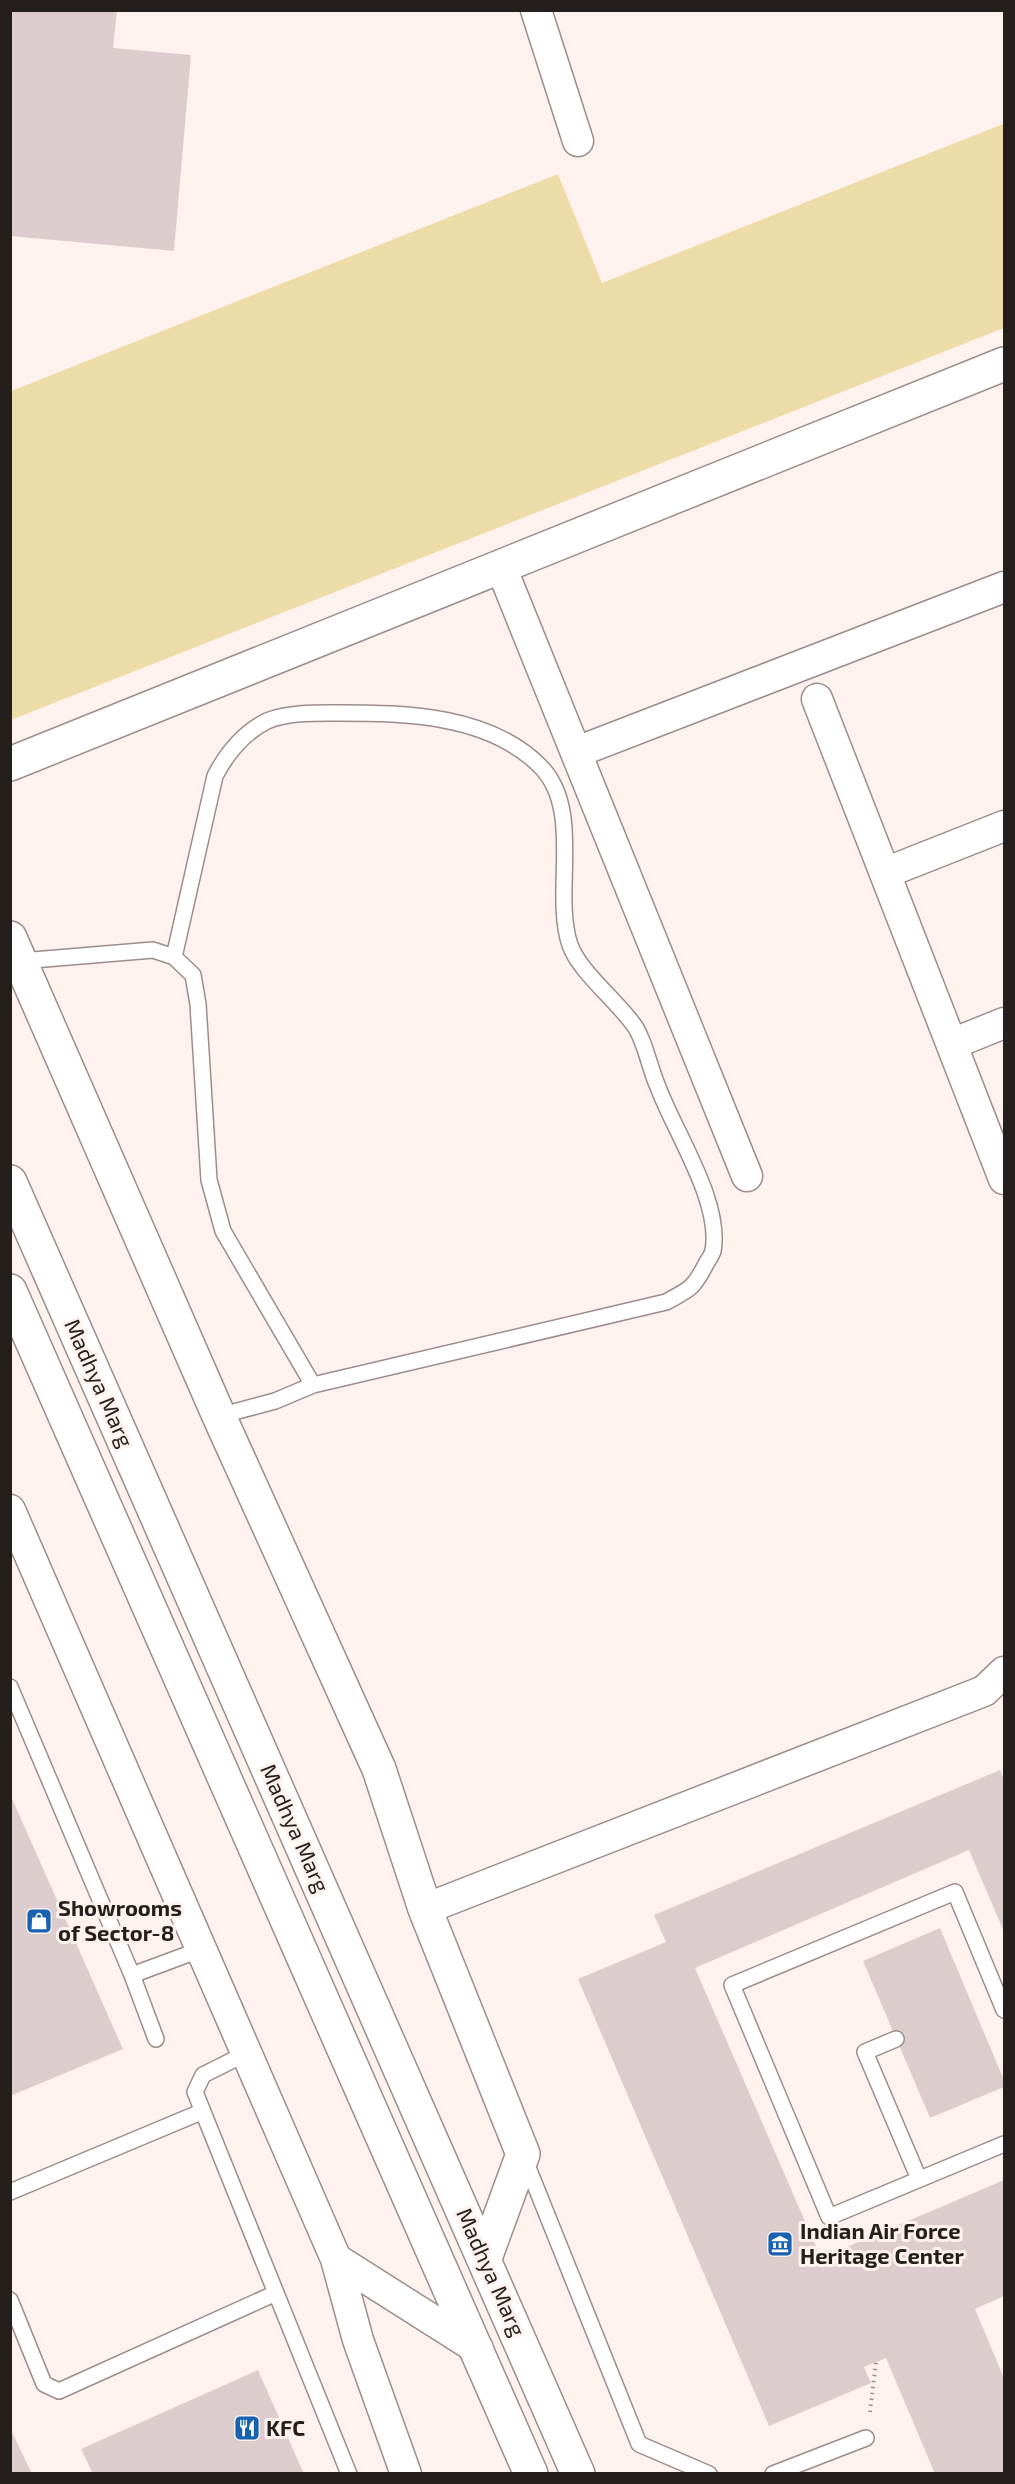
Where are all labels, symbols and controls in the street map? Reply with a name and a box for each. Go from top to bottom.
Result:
street label: Madhya Marg [60,1314,140,1451]
street label: Madhya Marg [256,1759,336,1896]
place label: Showrooms of Sector-8 [58,1894,182,1945]
shop icon: Showrooms of Sector-8 [24,1906,54,1936]
street label: Madhya Marg [452,2203,532,2340]
place label: Indian Air Force Heritage Center [800,2217,964,2268]
museum icon: Indian Air Force Heritage Center [765,2229,795,2259]
restaurant icon: KFC [232,2413,262,2443]
place label: KFC [266,2414,305,2440]

